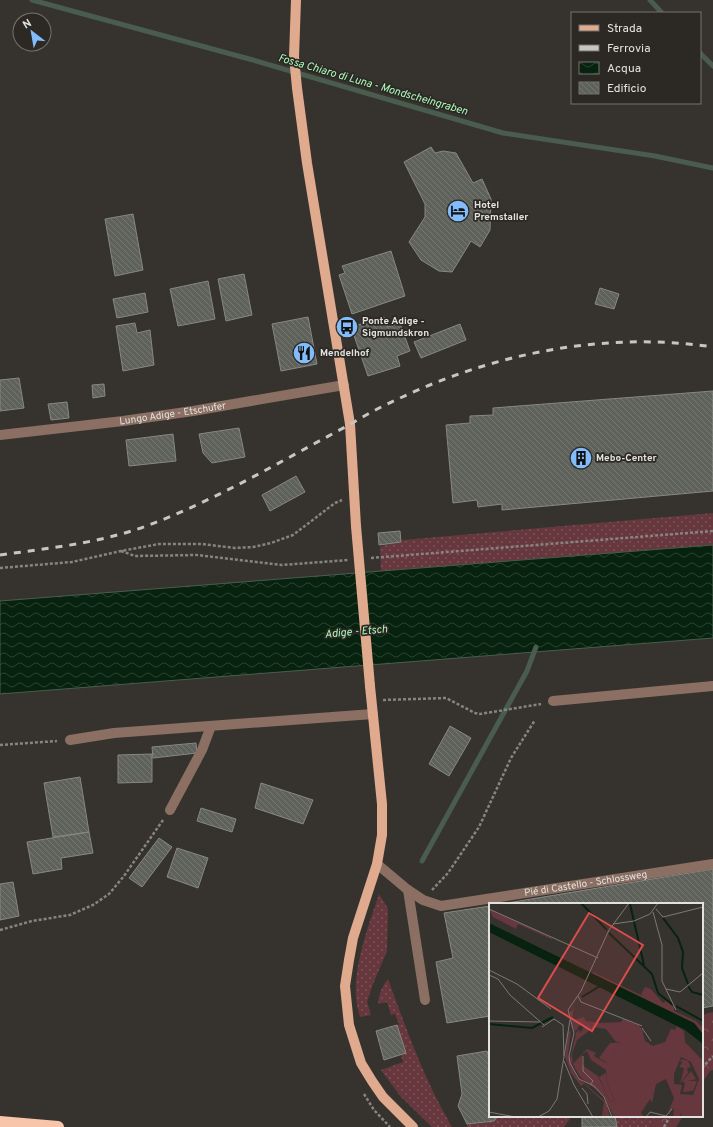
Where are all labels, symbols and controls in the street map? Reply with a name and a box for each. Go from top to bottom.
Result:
north arrow [12,12,52,52]
legend [571,12,701,104]
text: N [20,16,34,32]
text: Strada [607,21,642,37]
text: Ferrovia [607,41,650,57]
water label: Fossa Chiaro di Luna - Mondscheingraben [277,51,469,119]
text: Acqua [607,61,641,77]
text: Edificio [607,81,647,97]
hotel icon: Hotel Premstaller [445,198,471,224]
place label: Hotel Premstaller [474,199,529,224]
bus stop icon: Ponte Adige - Sigmundskron [334,314,360,340]
place label: Ponte Adige - Sigmundskron [362,315,429,340]
restaurant icon: Mendelhof [291,340,317,366]
place label: Mendelhof [320,347,369,360]
street label: Lungo Adige - Etschufer [119,399,227,428]
building icon: Mebo-Center [568,445,594,471]
place label: Mebo-Center [596,452,658,465]
water label: Adige - Etsch [324,622,388,642]
street label: Pié di Castello - Schlossweg [523,868,648,900]
inset map [489,903,703,1117]

